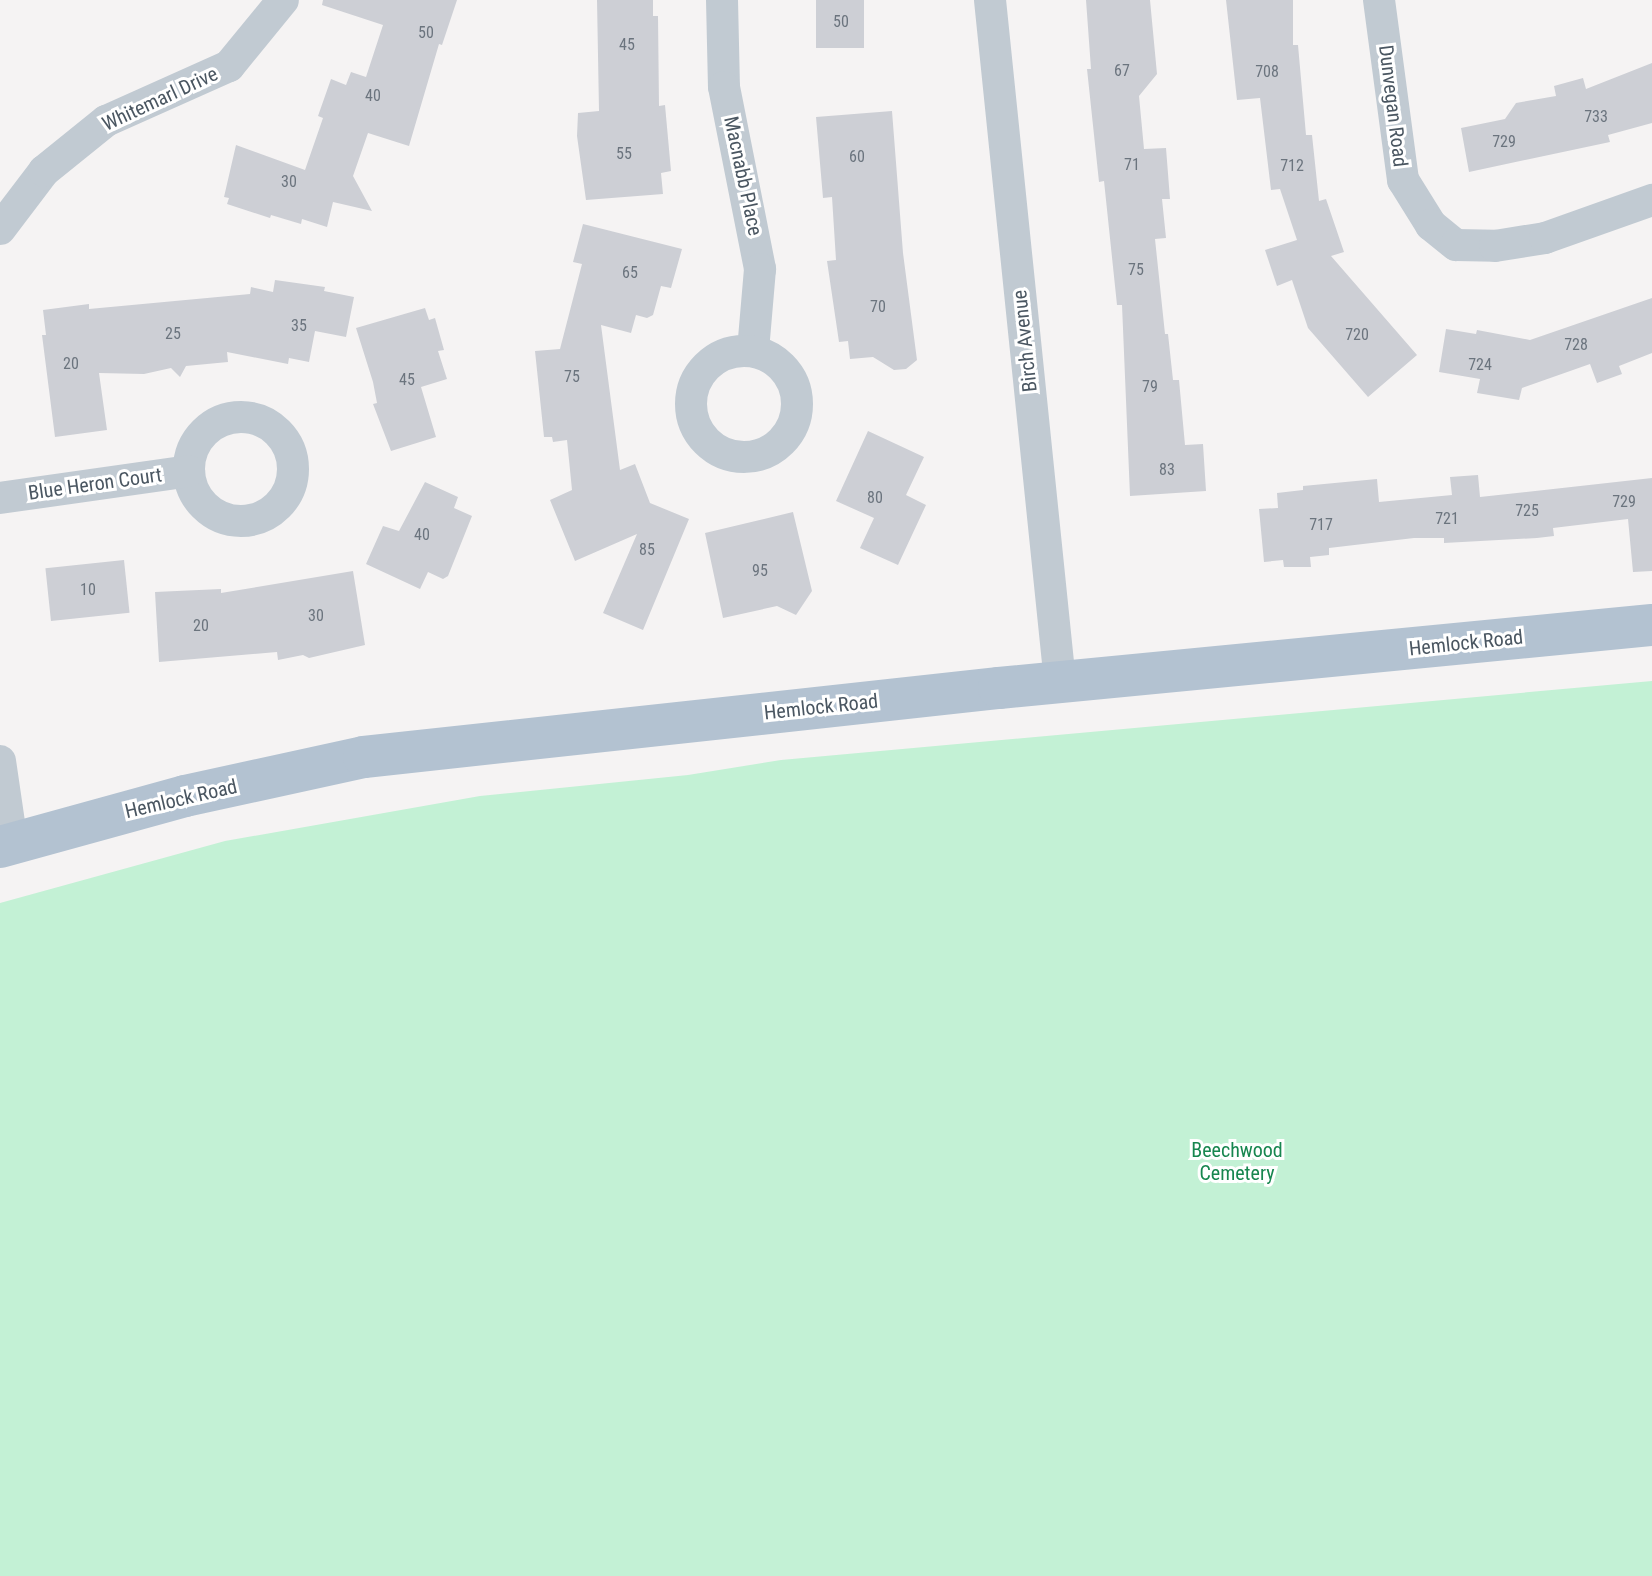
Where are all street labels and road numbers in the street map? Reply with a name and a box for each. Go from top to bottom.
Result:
street label: Dunvegan Road [1374,44,1412,168]
street label: Whitemarl Drive [98,62,222,136]
street label: Macnabb Place [719,114,767,238]
street label: Birch Avenue [1008,289,1042,393]
street label: Blue Heron Court [27,463,163,505]
street label: Hemlock Road [1408,625,1524,661]
street label: Hemlock Road [763,689,879,725]
street label: Hemlock Road [123,774,239,824]

